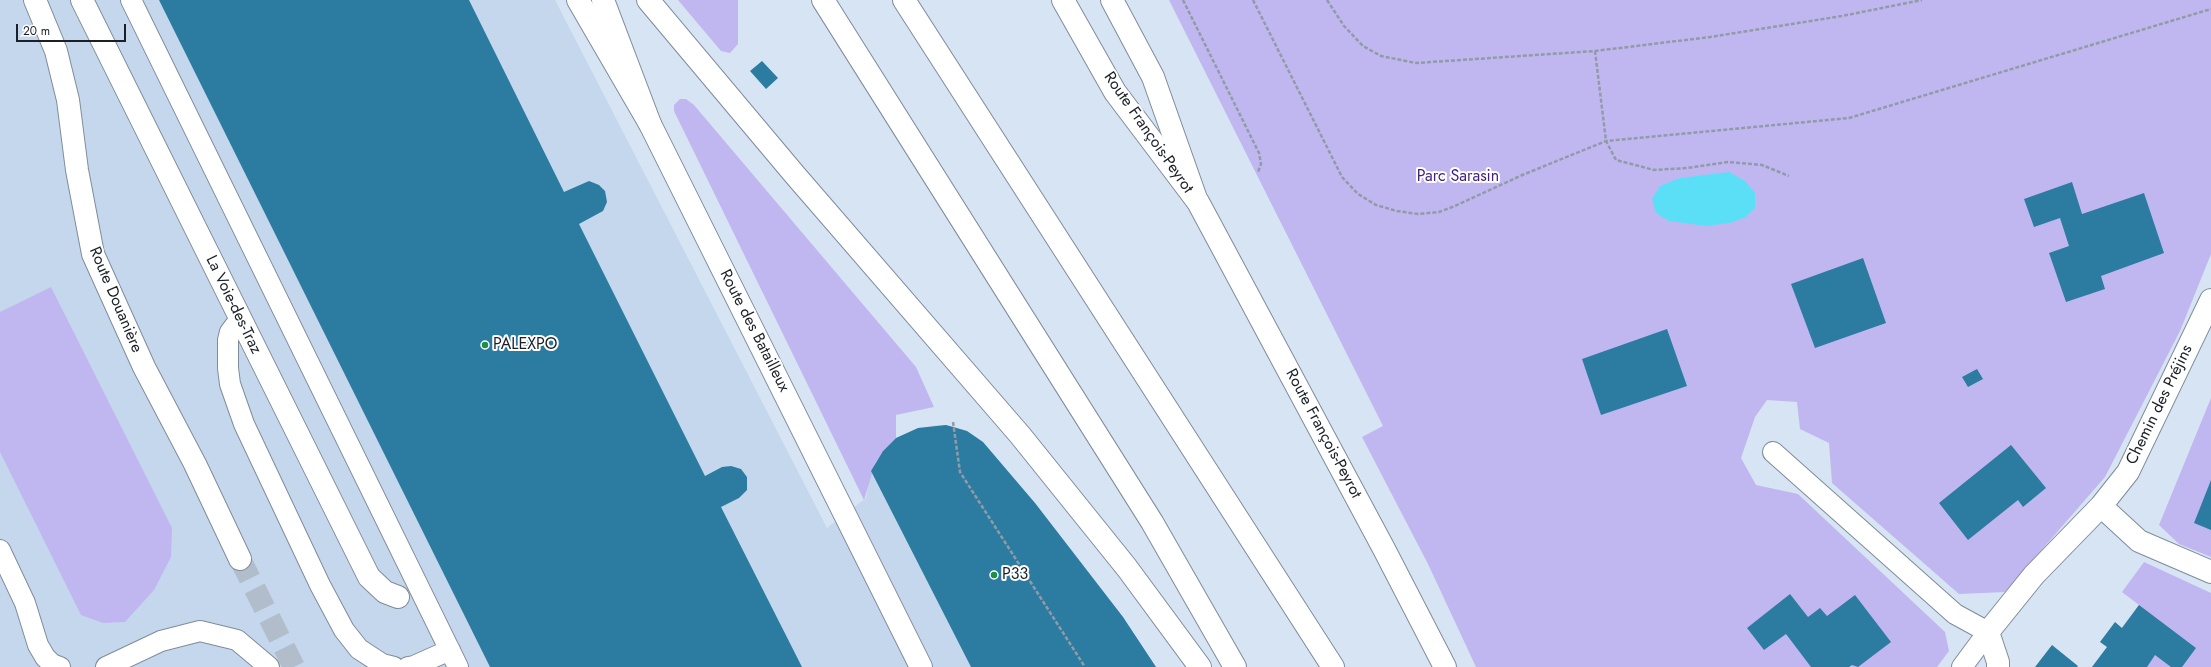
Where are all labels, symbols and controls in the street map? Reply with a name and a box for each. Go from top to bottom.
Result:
scale bar [18,16,128,42]
text: 20 m [23,22,50,40]
street label: Route François-Peyrot [1099,69,1197,197]
park label: Parc Sarasin [1417,167,1499,187]
street label: Route Douanière [84,244,146,356]
street label: La Voie-des-Traz [201,253,265,357]
street label: Route des Batailleux [715,267,793,395]
place label: PALEXPO [493,335,557,355]
marker: PALEXPO [480,340,490,350]
street label: Chemin des Préjins [2123,342,2197,468]
street label: Route François-Peyrot [1281,366,1365,502]
place label: P33 [1002,565,1028,585]
marker: P33 [989,570,999,580]

